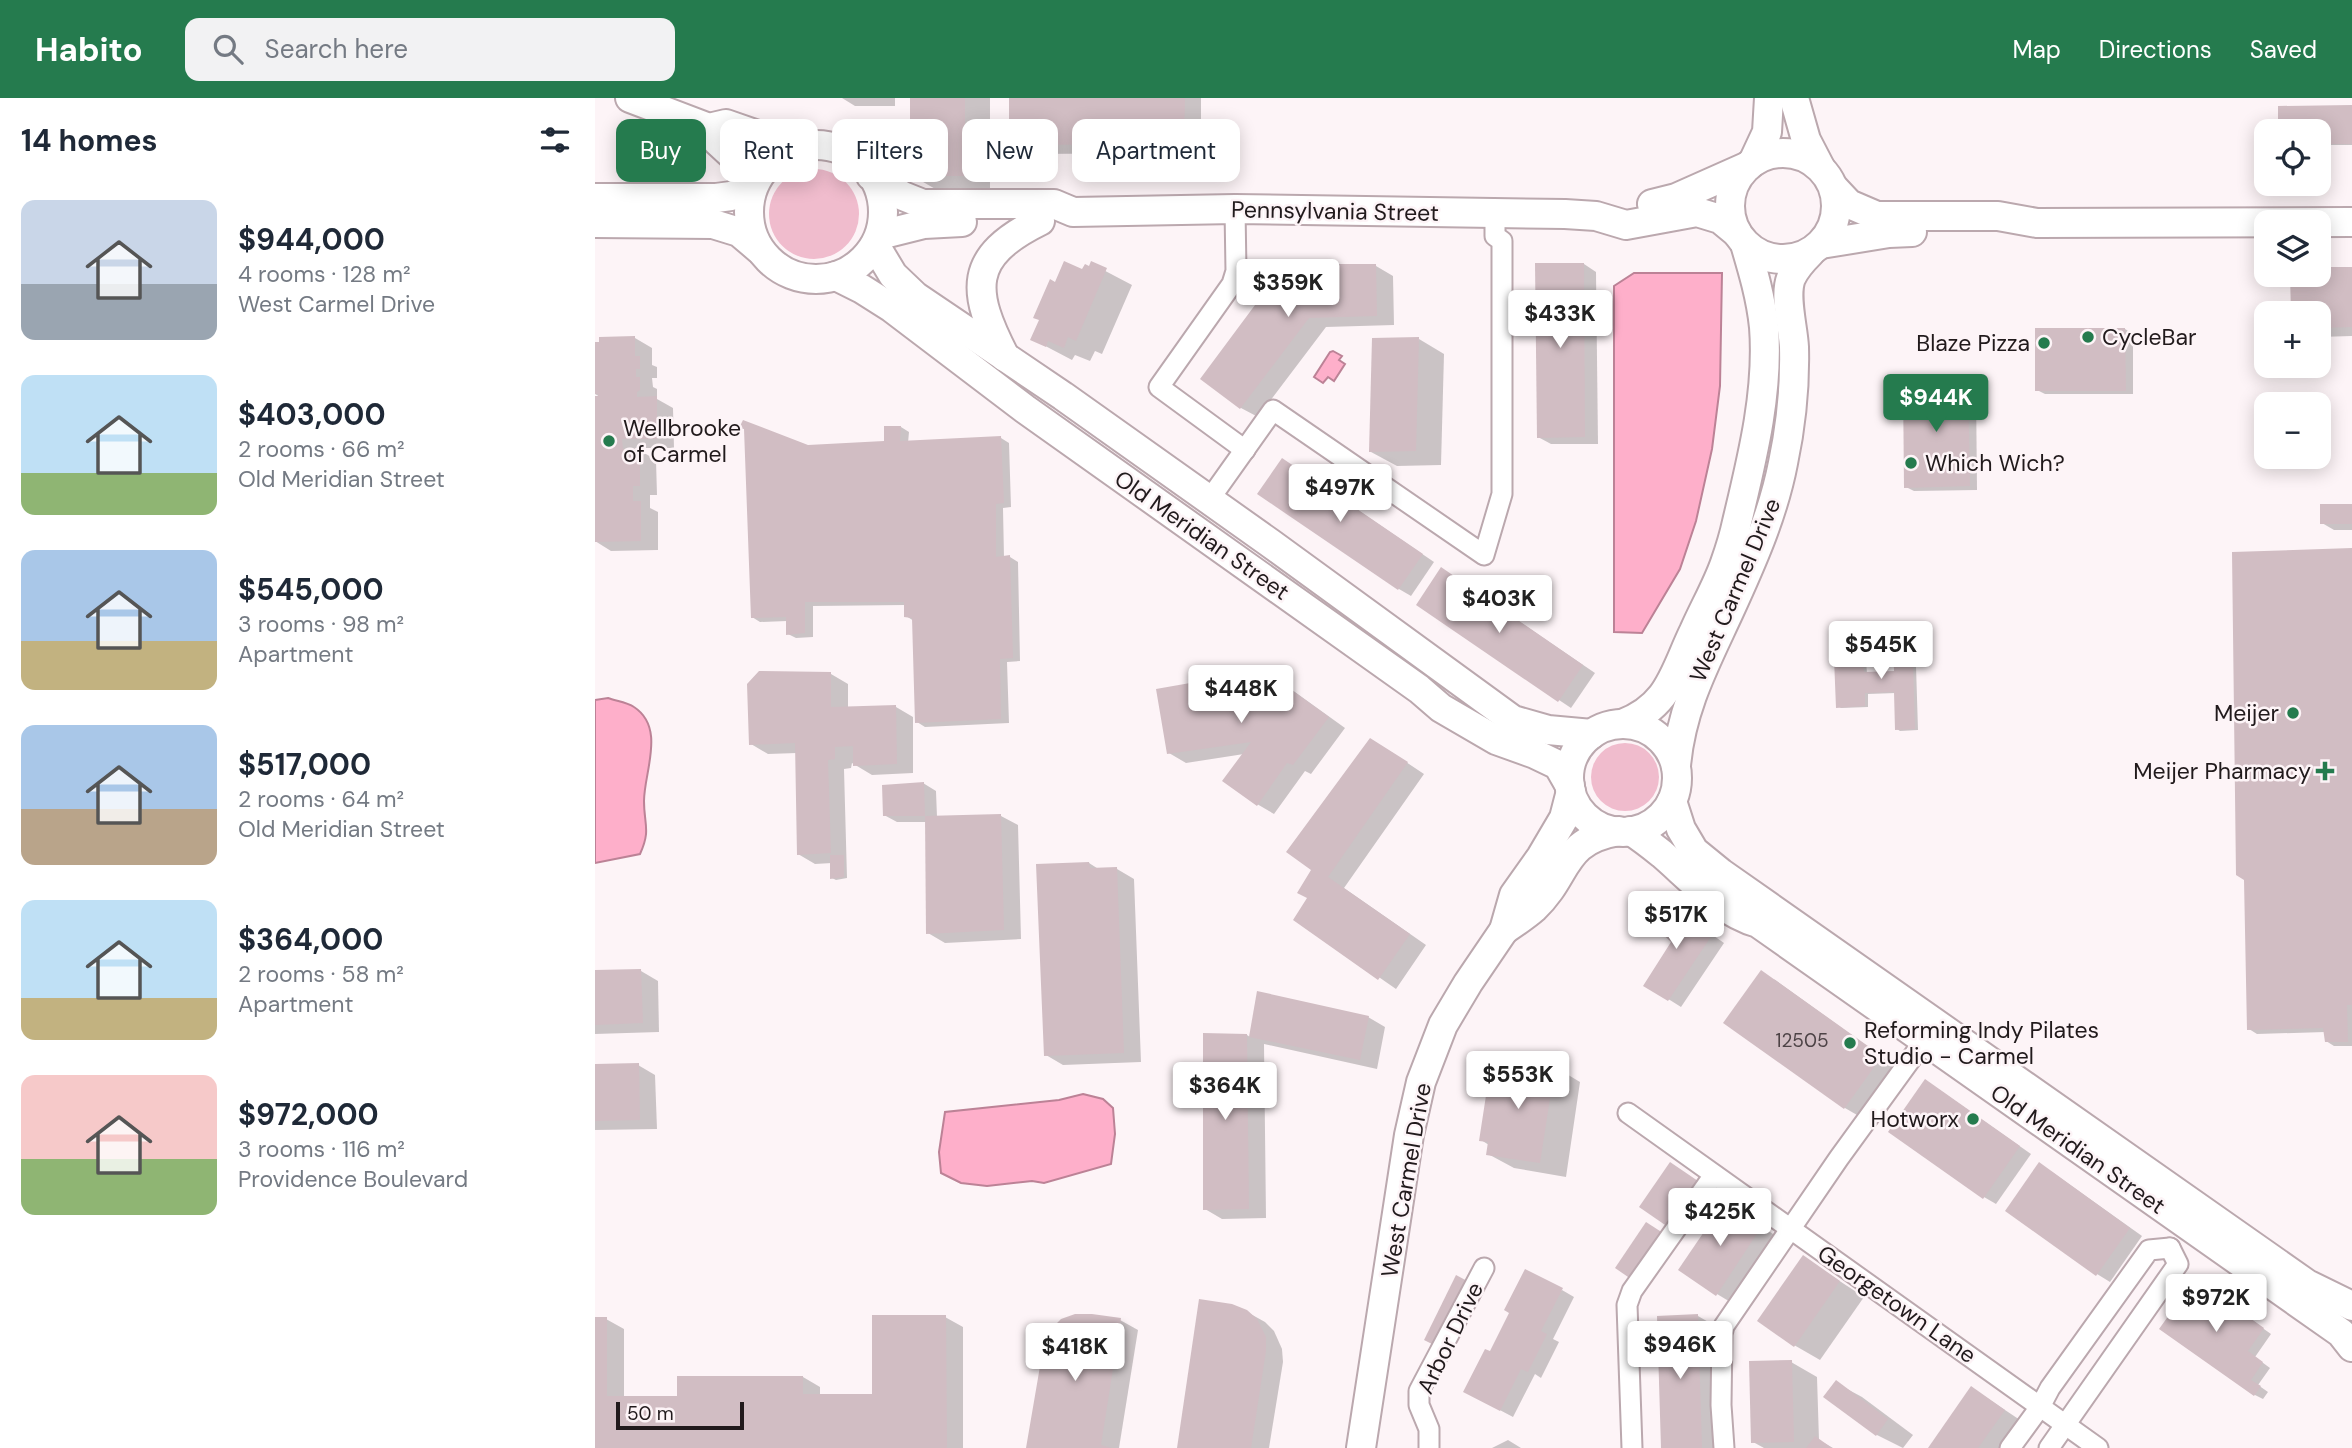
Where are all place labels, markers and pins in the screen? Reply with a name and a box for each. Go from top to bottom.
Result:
pin: $359K [1239,260,1337,319]
pin: $433K [1511,290,1609,350]
place label: CycleBar [2102,322,2196,352]
place label: Blaze Pizza [1916,328,2030,358]
marker: CycleBar [2080,329,2096,345]
marker: Blaze Pizza [2036,335,2052,351]
pin: $944K [1887,374,1985,434]
place label: Wellbrooke of Carmel [623,413,741,469]
marker: Wellbrooke of Carmel [601,433,617,449]
place label: Which Wich? [1925,448,2065,478]
marker: Which Wich? [1903,455,1919,471]
pin: $497K [1291,464,1389,524]
pin: $403K [1450,575,1548,635]
pin: $545K [1832,622,1930,681]
pin: $448K [1192,666,1290,725]
place label: Meijer [2214,698,2279,728]
marker: Meijer [2285,705,2301,721]
place label: Meijer Pharmacy [2133,756,2311,786]
marker: Meijer Pharmacy [2317,763,2333,779]
pin: $517K [1627,892,1725,951]
place label: Reforming Indy Pilates Studio - Carmel [1864,1015,2099,1071]
marker: Reforming Indy Pilates Studio - Carmel [1842,1035,1858,1051]
pin: $553K [1469,1052,1567,1111]
pin: $364K [1176,1062,1274,1122]
place label: Hotworx [1870,1104,1959,1134]
marker: Hotworx [1965,1111,1981,1127]
pin: $425K [1671,1188,1769,1248]
pin: $972K [2167,1274,2265,1334]
pin: $946K [1631,1322,1729,1381]
pin: $418K [1026,1324,1124,1383]

